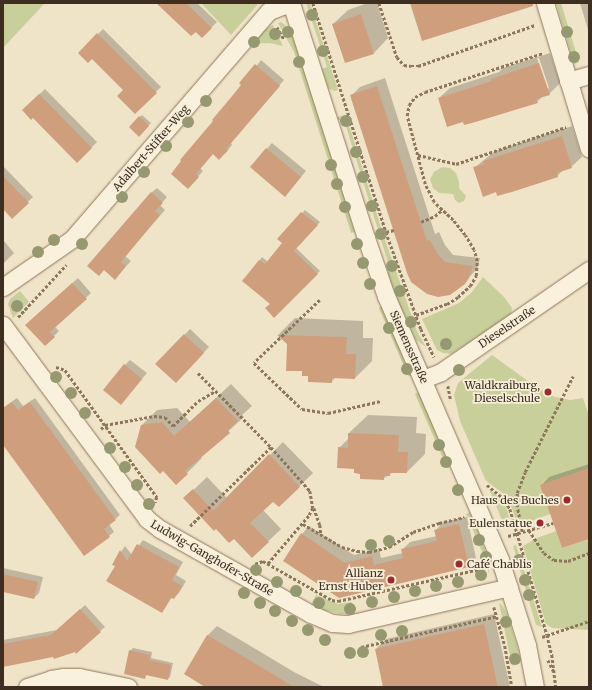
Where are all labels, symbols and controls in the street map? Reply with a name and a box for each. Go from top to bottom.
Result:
street label: Adalbert-Stifter-Weg [110,102,192,194]
street label: Dieselstraße [476,303,538,351]
street label: Siemensstraße [387,308,431,386]
place label: Waldkraiburg, Dieselschule [465,379,540,405]
marker: Waldkraiburg, Dieselschule [543,387,553,397]
place label: Haus des Buches [471,493,559,507]
marker: Haus des Buches [562,495,572,505]
place label: Eulenstatue [469,516,532,530]
street label: Ludwig-Ganghofer-Straße [148,517,276,599]
marker: Eulenstatue [535,518,545,528]
place label: Café Chablis [467,557,532,571]
marker: Café Chablis [454,559,464,569]
place label: Allianz Ernst Huber [319,567,383,593]
marker: Allianz Ernst Huber [386,575,396,585]

